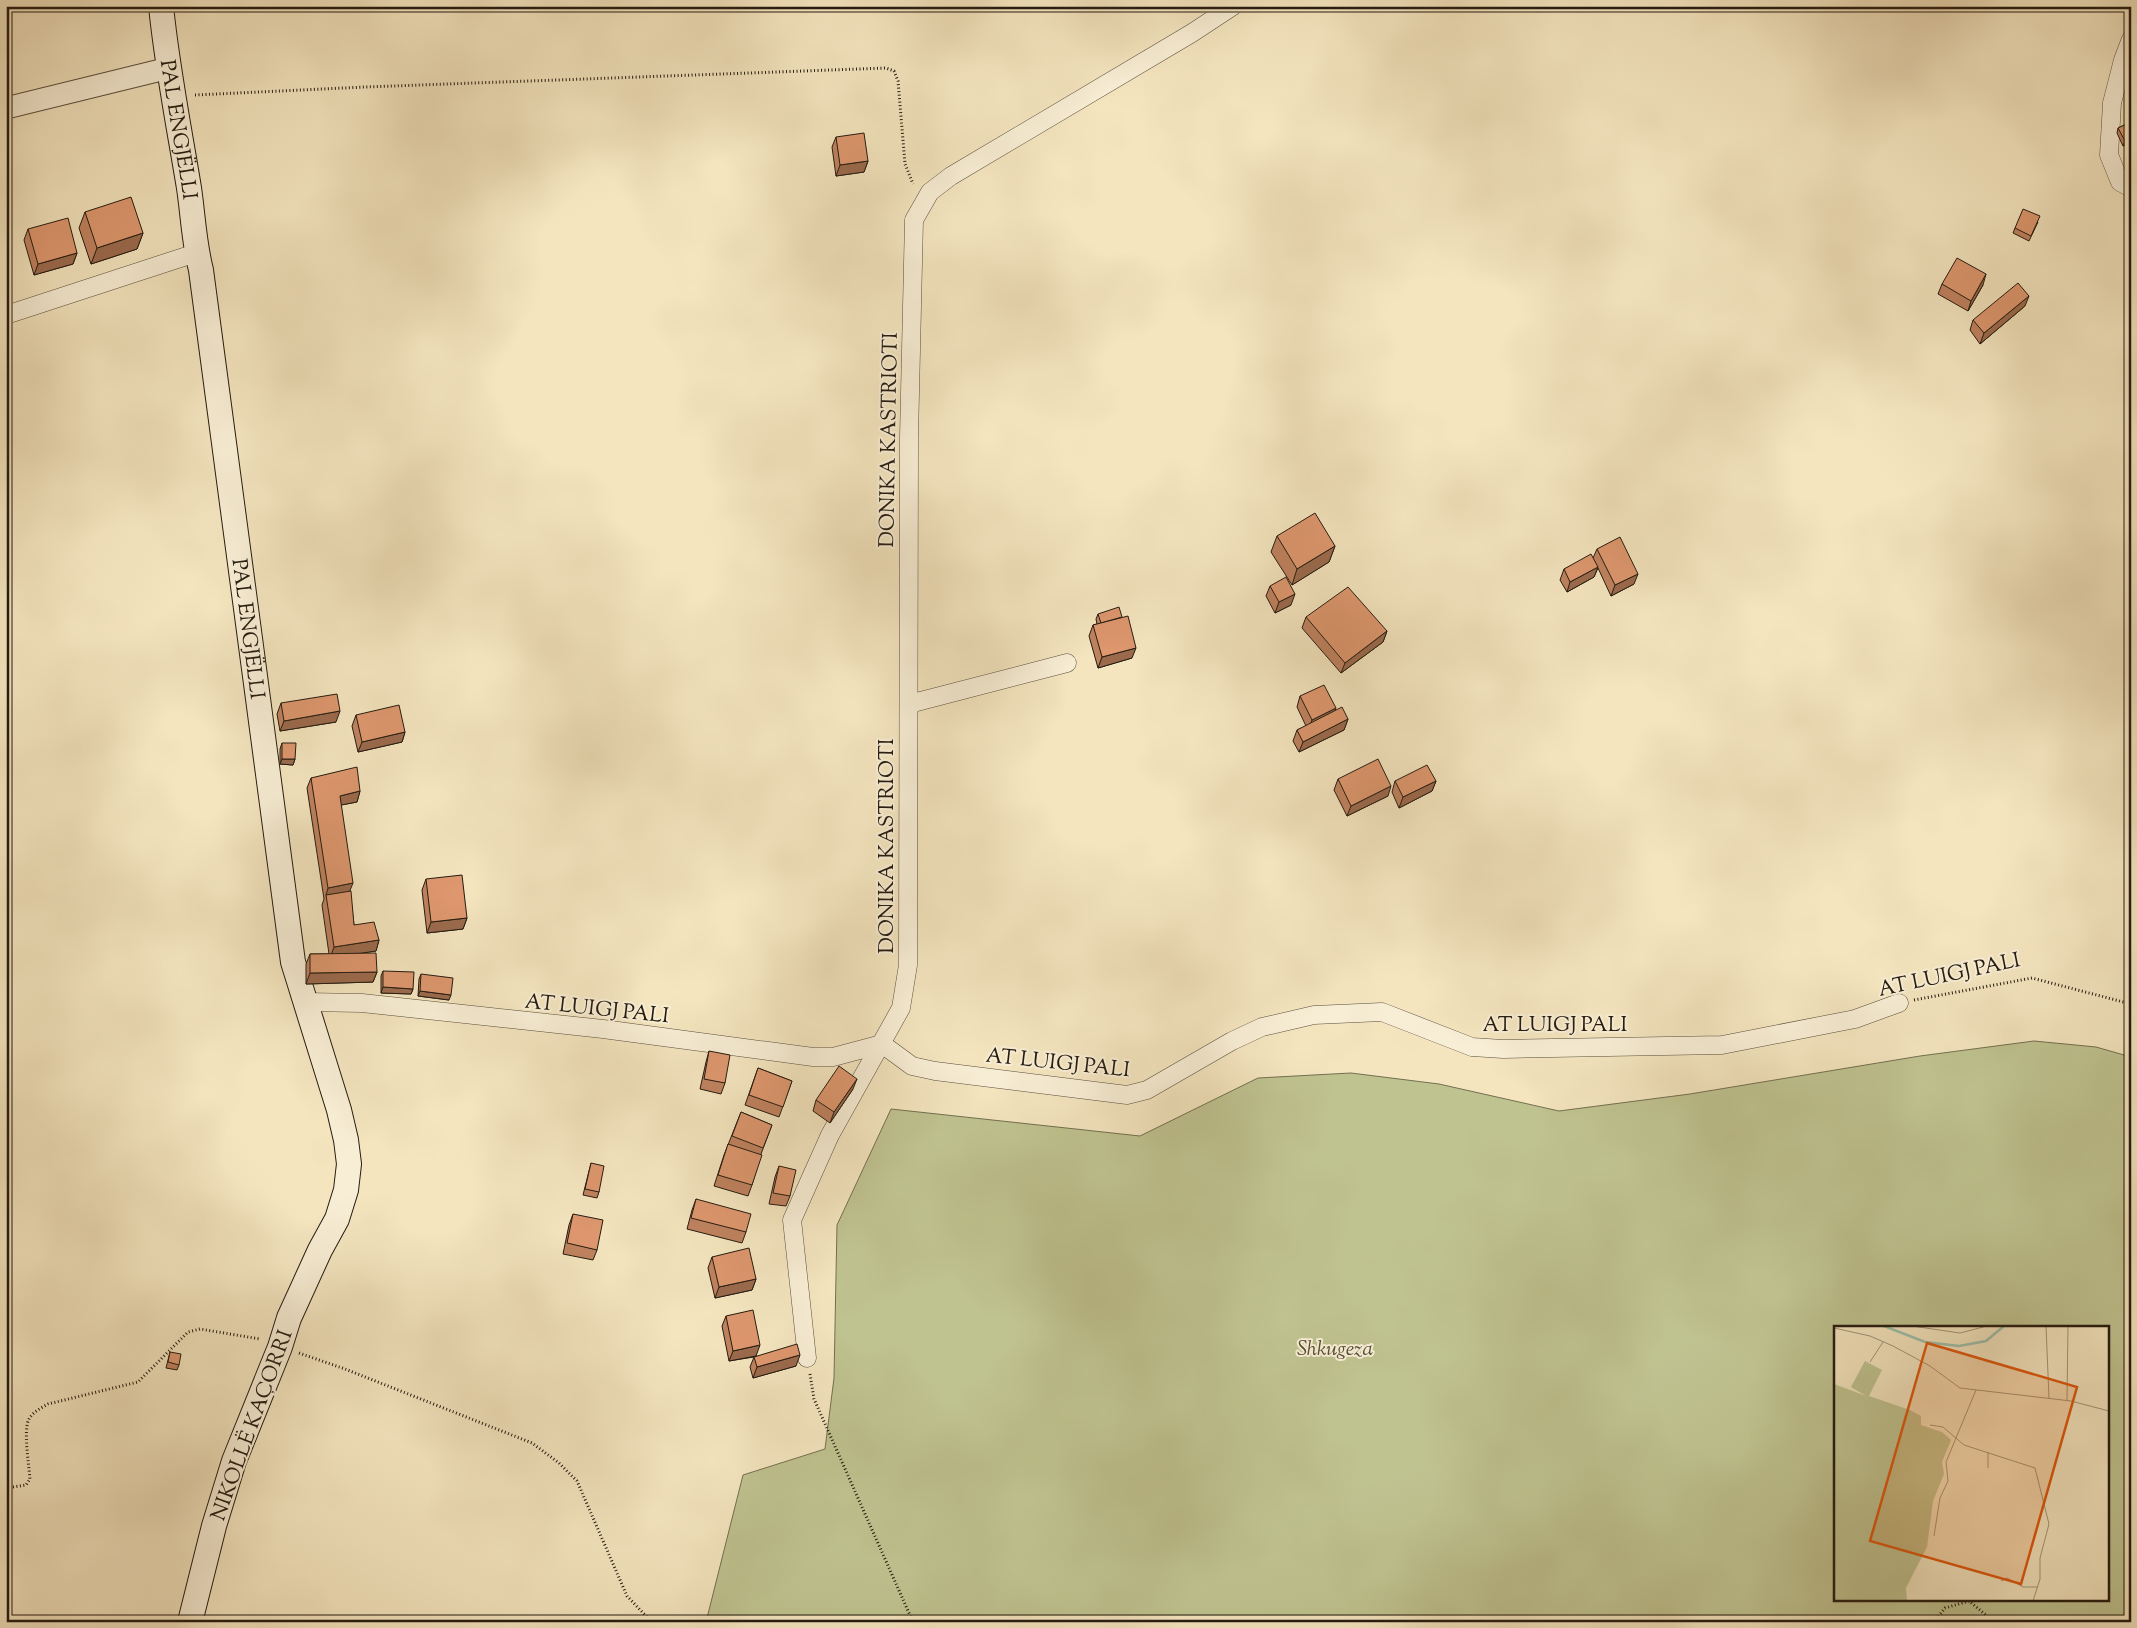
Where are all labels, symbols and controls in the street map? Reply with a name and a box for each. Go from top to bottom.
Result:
street label: PAL ENGJËLLI [151,58,203,202]
street label: DONIKA KASTRIOTI [873,332,907,548]
street label: PAL ENGJËLLI [222,557,271,701]
street label: DONIKA KASTRIOTI [873,738,903,954]
street label: AT LUIGJ PALI [1875,946,2023,1006]
street label: AT LUIGJ PALI [523,988,670,1032]
street label: AT LUIGJ PALI [1483,1011,1627,1041]
street label: AT LUIGJ PALI [984,1042,1131,1086]
street label: NIKOLLË KAÇORRI [204,1326,301,1525]
inset map [1834,1326,2110,1600]
park label: Shkugeza [1297,1335,1373,1365]

